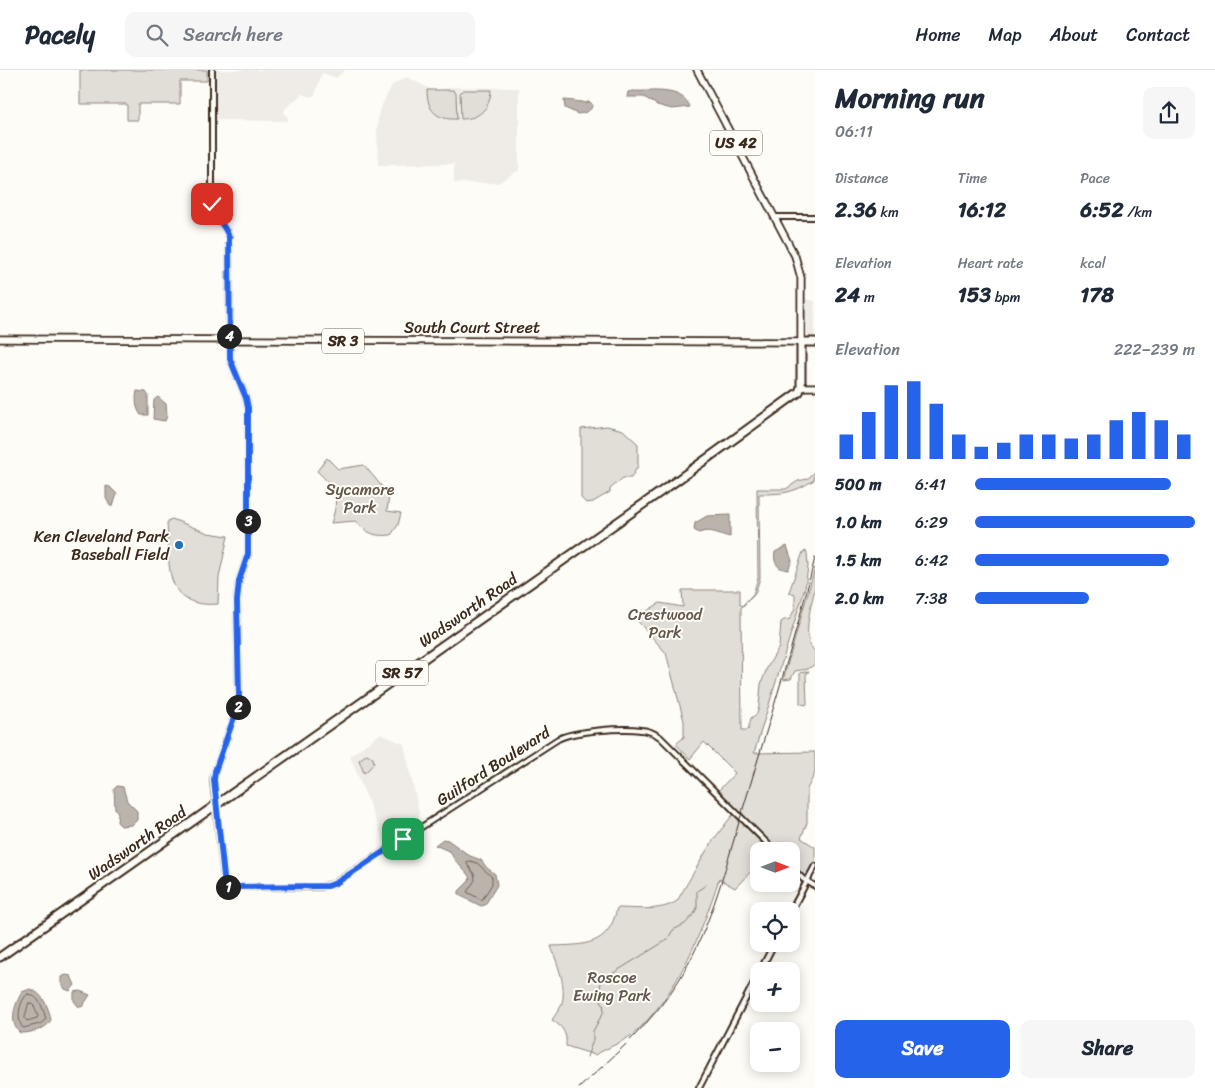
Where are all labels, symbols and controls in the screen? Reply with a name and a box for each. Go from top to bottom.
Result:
search box [125,12,475,57]
text: Pacely [25,14,95,56]
text: Search here [183,18,283,51]
text: Home [916,19,961,51]
text: Map [989,19,1022,51]
text: About [1050,19,1098,51]
text: Contact [1126,19,1190,51]
icon: search [143,21,171,49]
text: Morning run [835,73,985,122]
button: share [1143,87,1195,139]
text: 06:11 [835,117,873,146]
road number: US 42 [710,130,762,156]
text: Distance [835,166,888,191]
text: Time [958,166,987,191]
text: Pace [1080,166,1110,191]
pin [191,183,233,225]
icon: check [198,190,226,218]
text: 2.36 [835,191,877,229]
text: 16:12 [958,191,1006,229]
text: 6:52 [1080,191,1124,229]
text: km [877,200,899,225]
text: /km [1124,200,1152,225]
text: Elevation [835,251,892,276]
text: Heart rate [958,251,1023,276]
text: kcal [1080,251,1106,276]
text: 24 [835,276,860,314]
text: 153 [958,276,991,314]
text: 178 [1080,276,1114,314]
text: m [860,285,875,310]
text: bpm [991,285,1021,310]
street label: South Court Street [404,313,540,342]
pin: 4 [216,324,242,348]
text: 4 [225,324,234,349]
road number: SR 3 [322,328,364,354]
text: Elevation [835,335,900,364]
text: 222–239 m [1114,335,1195,364]
text: 500 m [835,470,881,499]
text: 6:41 [915,470,946,499]
park label: Sycamore Park [325,475,395,522]
pin: 3 [236,508,260,534]
text: 1.0 km [835,508,882,537]
text: 6:29 [915,508,948,537]
text: 3 [245,509,252,534]
place label: Ken Cleveland Park Baseball Field [34,522,171,569]
marker: Ken Cleveland Park Baseball Field [173,539,185,551]
text: 1.5 km [835,546,881,575]
text: 6:42 [915,546,948,575]
street label: Wadsworth Road [412,564,525,655]
text: 2.0 km [835,584,884,613]
text: 7:38 [915,584,947,613]
park label: Crestwood Park [628,600,704,647]
road number: SR 57 [376,660,428,686]
pin: 2 [226,694,250,720]
text: 2 [234,695,243,720]
street label: Guilford Boulevard [430,717,557,814]
street label: Wadsworth Road [81,797,194,888]
pin [382,818,424,860]
icon: arrive [389,825,417,853]
north arrow [750,842,800,892]
map controls [750,842,800,1072]
pin: 1 [216,874,240,900]
text: 1 [225,875,232,900]
button: locate [750,902,800,952]
button: + [750,962,800,1012]
park label: Roscoe Ewing Park [573,963,652,1010]
button: Save [835,1020,1010,1078]
button: Share [1020,1020,1195,1078]
button: − [750,1022,800,1072]

